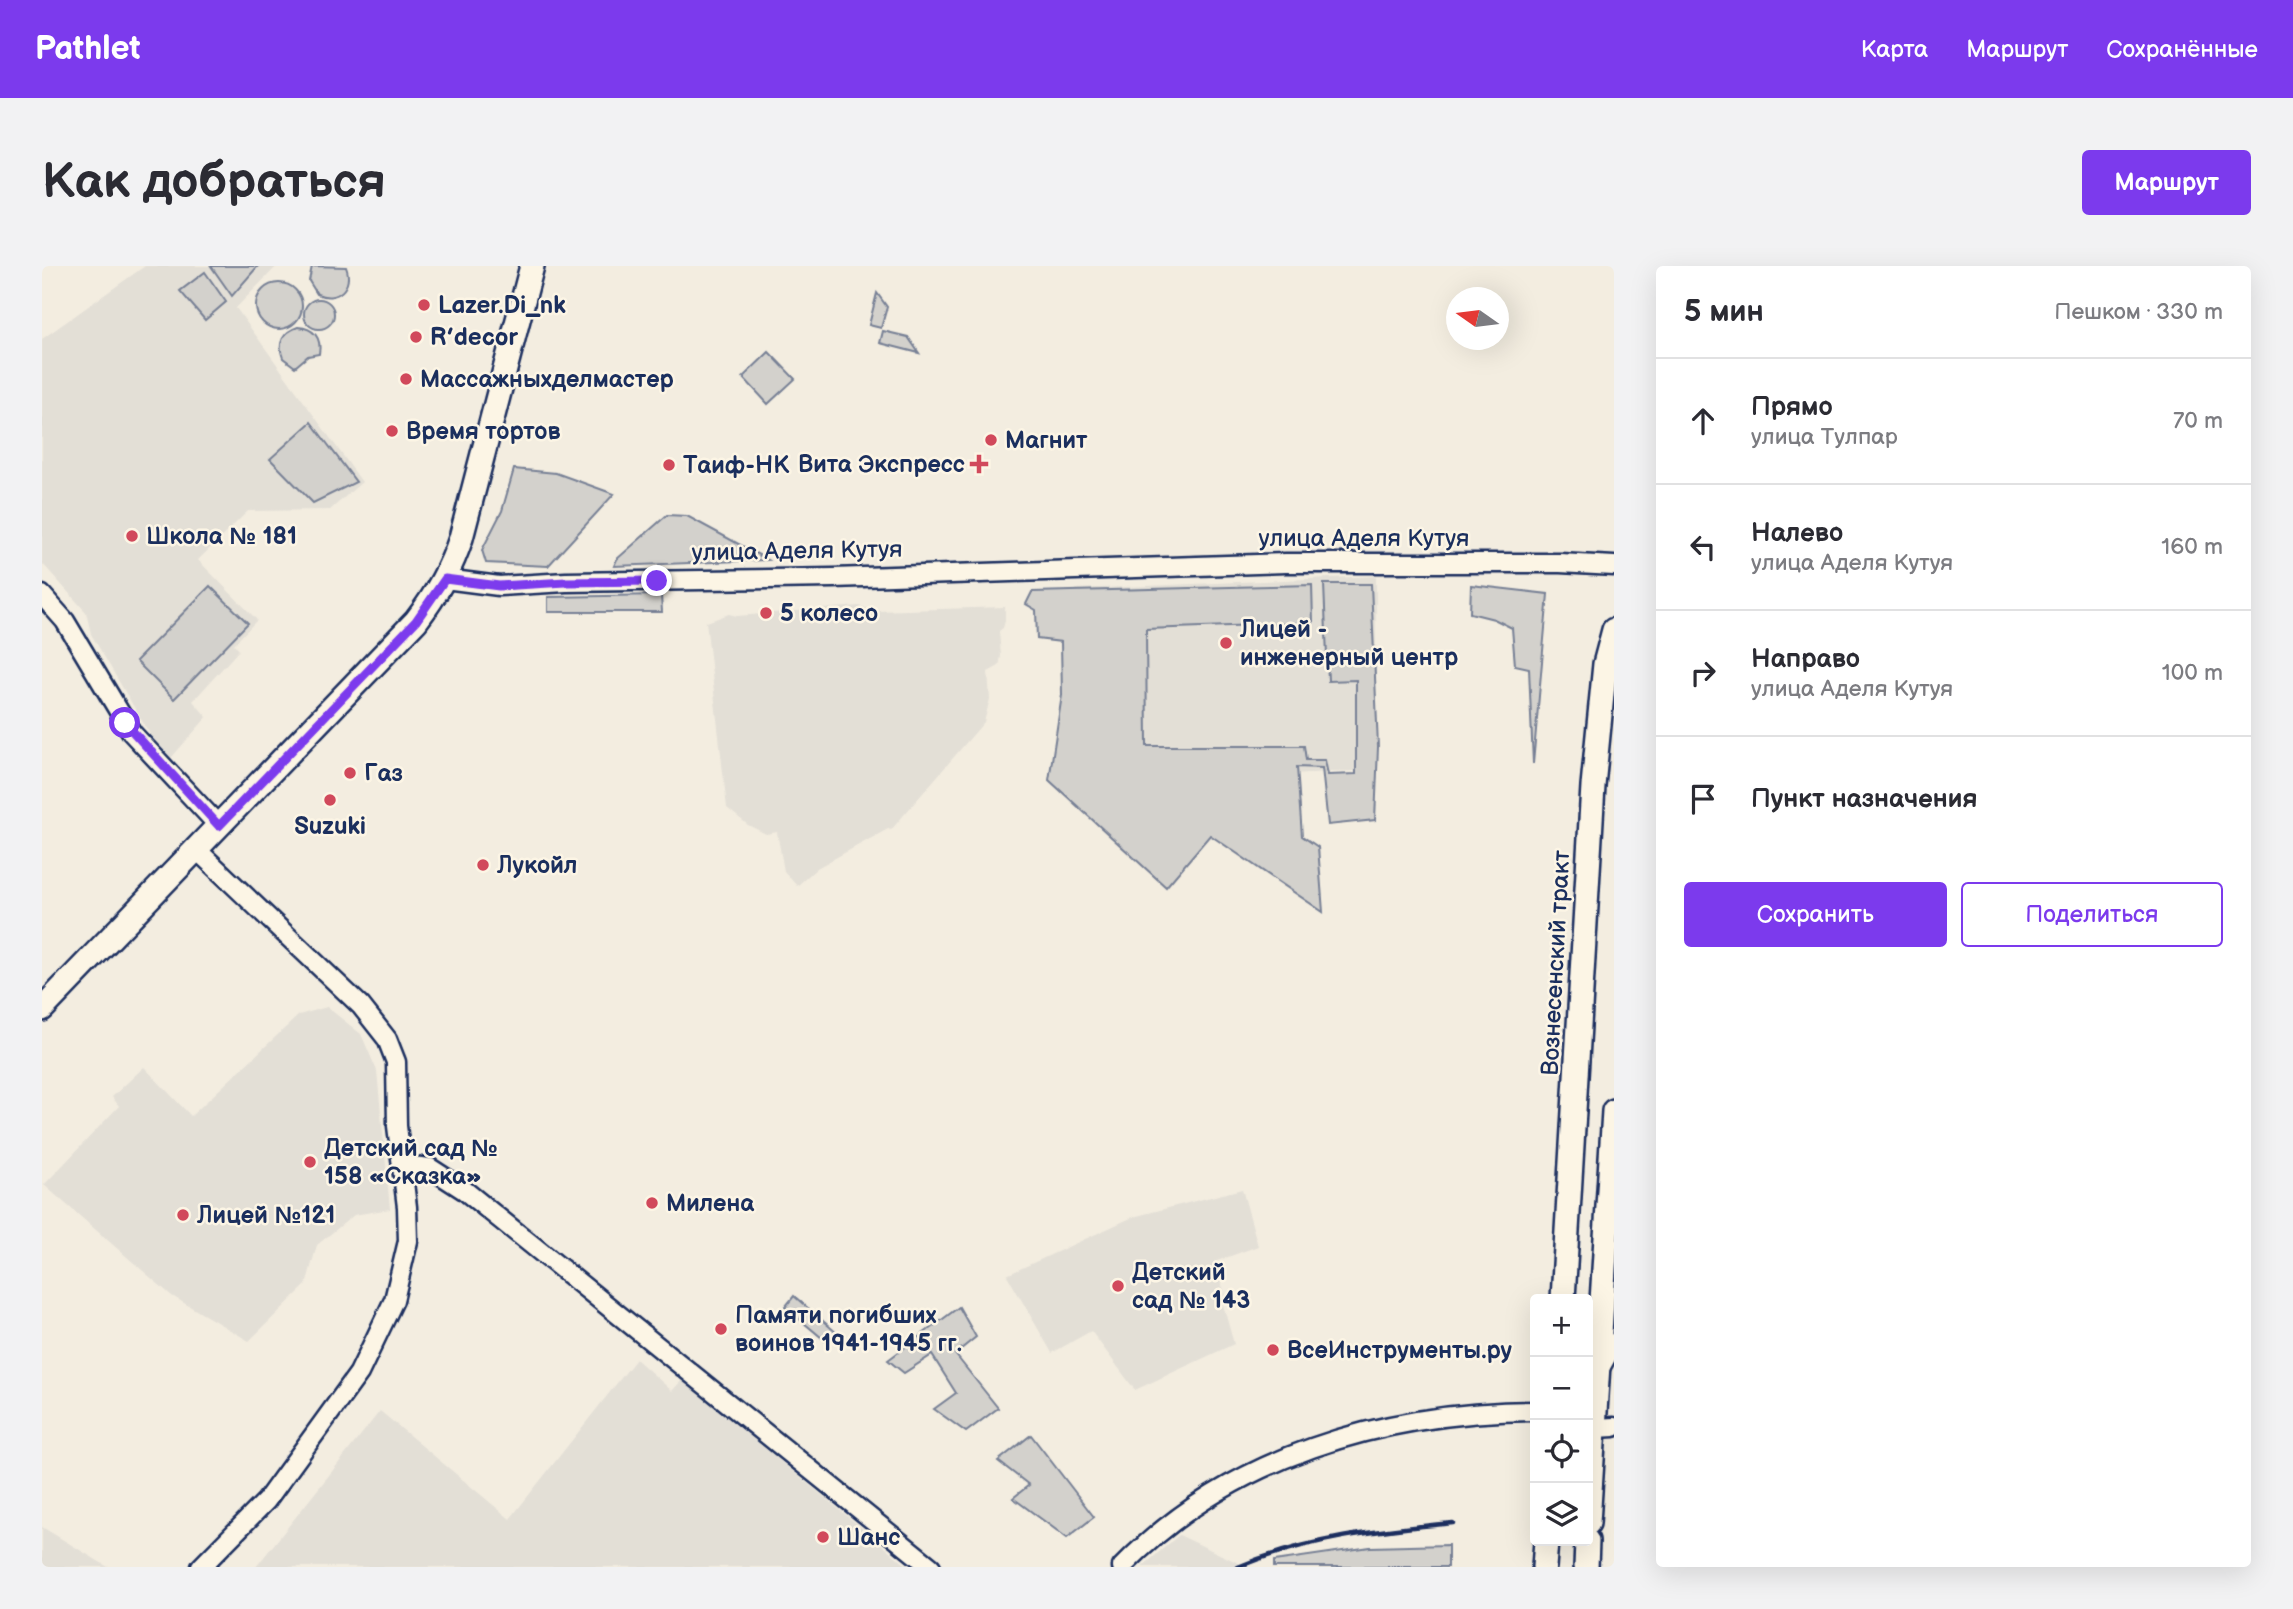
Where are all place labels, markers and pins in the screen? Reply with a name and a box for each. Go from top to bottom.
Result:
place label: Lazer.Di_nk [438,291,566,320]
marker: Lazer.Di_nk [416,297,432,313]
place label: R’decor [430,323,518,352]
marker: R’decor [408,329,424,345]
place label: Массажныхделмастер [420,365,674,394]
marker: Массажныхделмастер [398,371,414,387]
place label: Время тортов [406,417,560,446]
marker: Время тортов [384,423,400,439]
place label: Магнит [1005,426,1088,455]
marker: Магнит [983,432,999,448]
place label: Вита Экспресс [798,450,965,479]
place label: Таиф-НК [683,451,790,480]
marker: Вита Экспресс [971,456,987,472]
marker: Таиф-НК [661,457,677,473]
place label: Школа № 181 [146,522,297,551]
marker: Школа № 181 [124,528,140,544]
place label: 5 колесо [780,599,878,628]
marker: 5 колесо [758,605,774,621]
place label: Лицей - инженерный центр [1239,615,1458,672]
marker: Лицей - инженерный центр [1218,635,1234,651]
place label: Газ [364,759,403,788]
marker: Газ [342,765,358,781]
marker: Suzuki [322,792,338,808]
place label: Suzuki [294,812,366,841]
place label: Лукойл [496,851,577,880]
marker: Лукойл [475,857,491,873]
place label: Детский сад № 158 «Сказка» [324,1134,498,1191]
marker: Детский сад № 158 «Сказка» [302,1154,318,1170]
place label: Милена [666,1189,755,1218]
marker: Милена [644,1195,660,1211]
place label: Лицей №121 [196,1201,335,1230]
marker: Лицей №121 [175,1207,191,1223]
place label: Детский сад № 143 [1132,1258,1250,1315]
marker: Детский сад № 143 [1110,1278,1126,1294]
place label: Памяти погибших воинов 1941-1945 гг. [735,1301,962,1358]
marker: Памяти погибших воинов 1941-1945 гг. [713,1321,729,1337]
place label: ВсеИнструменты.ру [1287,1336,1513,1365]
marker: ВсеИнструменты.ру [1265,1342,1281,1358]
place label: Шанс [837,1523,900,1552]
marker: Шанс [815,1529,831,1545]

